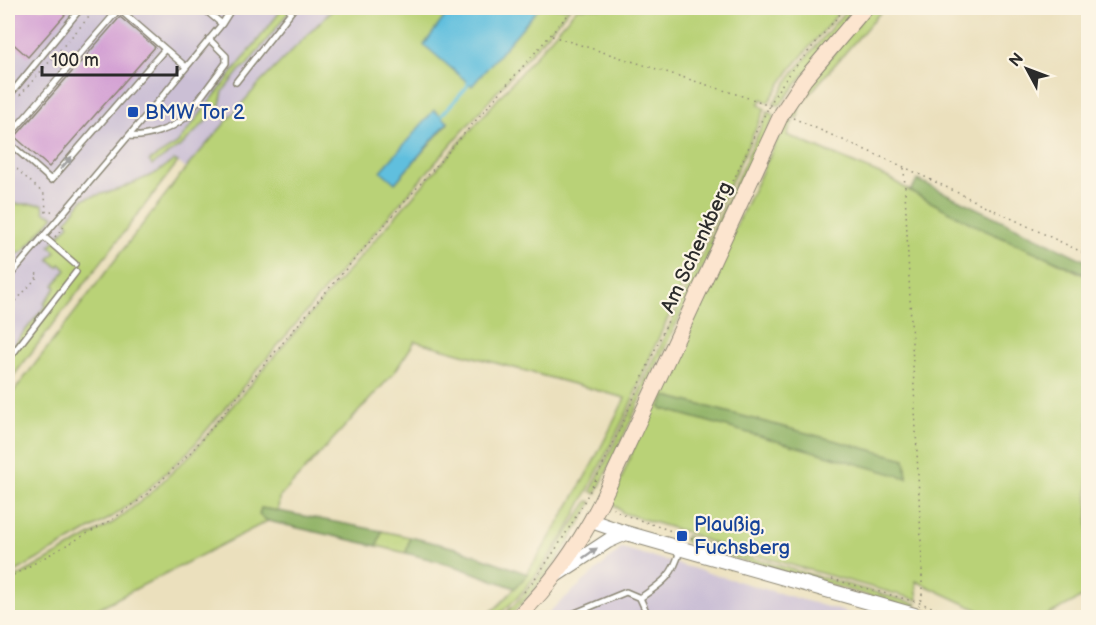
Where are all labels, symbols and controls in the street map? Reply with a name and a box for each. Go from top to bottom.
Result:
scale bar [42,39,177,77]
north arrow [997,39,1057,99]
text: N [1006,49,1028,71]
text: 100 m [51,50,99,71]
place label: BMW Tor 2 [145,101,245,125]
marker: BMW Tor 2 [126,105,140,119]
one-way arrow [59,155,72,171]
street label: Am Schenkberg [656,178,738,317]
place label: Plaußig, Fuchsberg [694,513,790,560]
marker: Plaußig, Fuchsberg [675,529,689,543]
one-way arrow [581,547,597,559]

